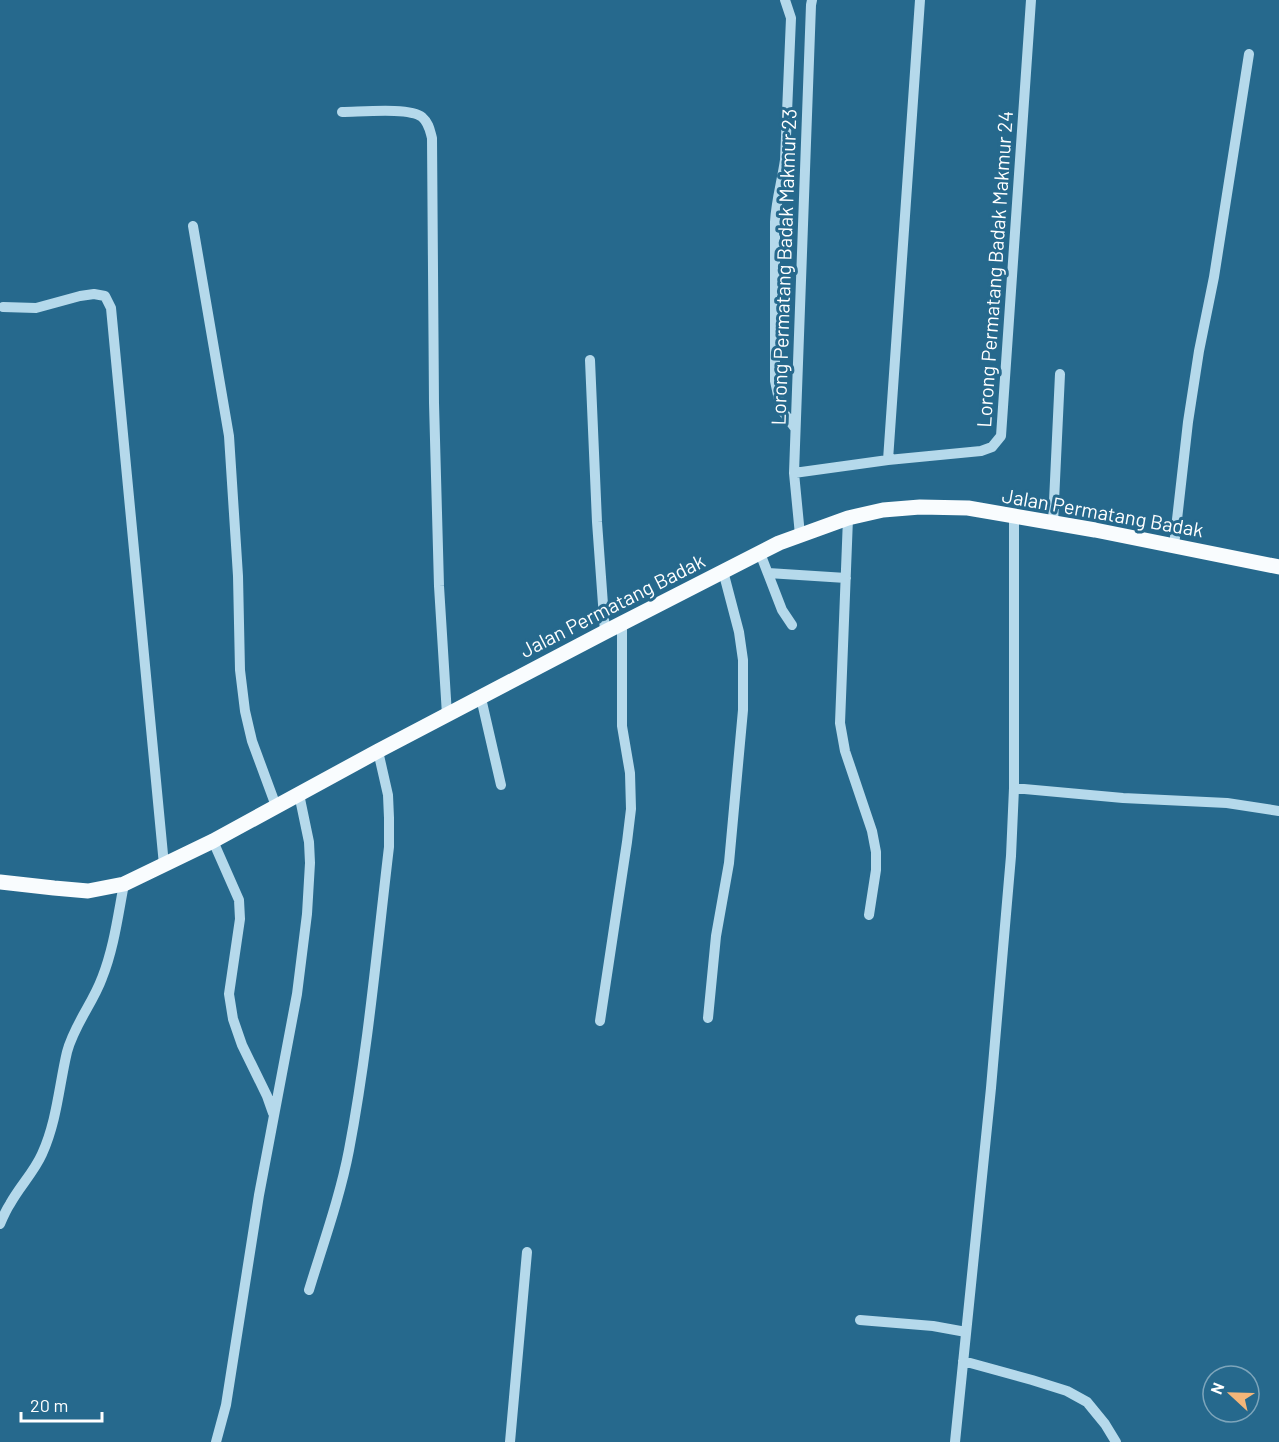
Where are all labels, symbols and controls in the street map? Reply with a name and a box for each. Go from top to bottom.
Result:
street label: Lorong Permatang Badak Makmur 23 [765,108,801,426]
street label: Lorong Permatang Badak Makmur 24 [971,110,1017,428]
street label: Jalan Permatang Badak [1000,482,1206,542]
street label: Jalan Permatang Badak [516,548,708,662]
north arrow [1201,1364,1261,1424]
text: N [1206,1380,1227,1397]
scale bar [21,1385,102,1423]
text: 20 m [30,1394,68,1416]

